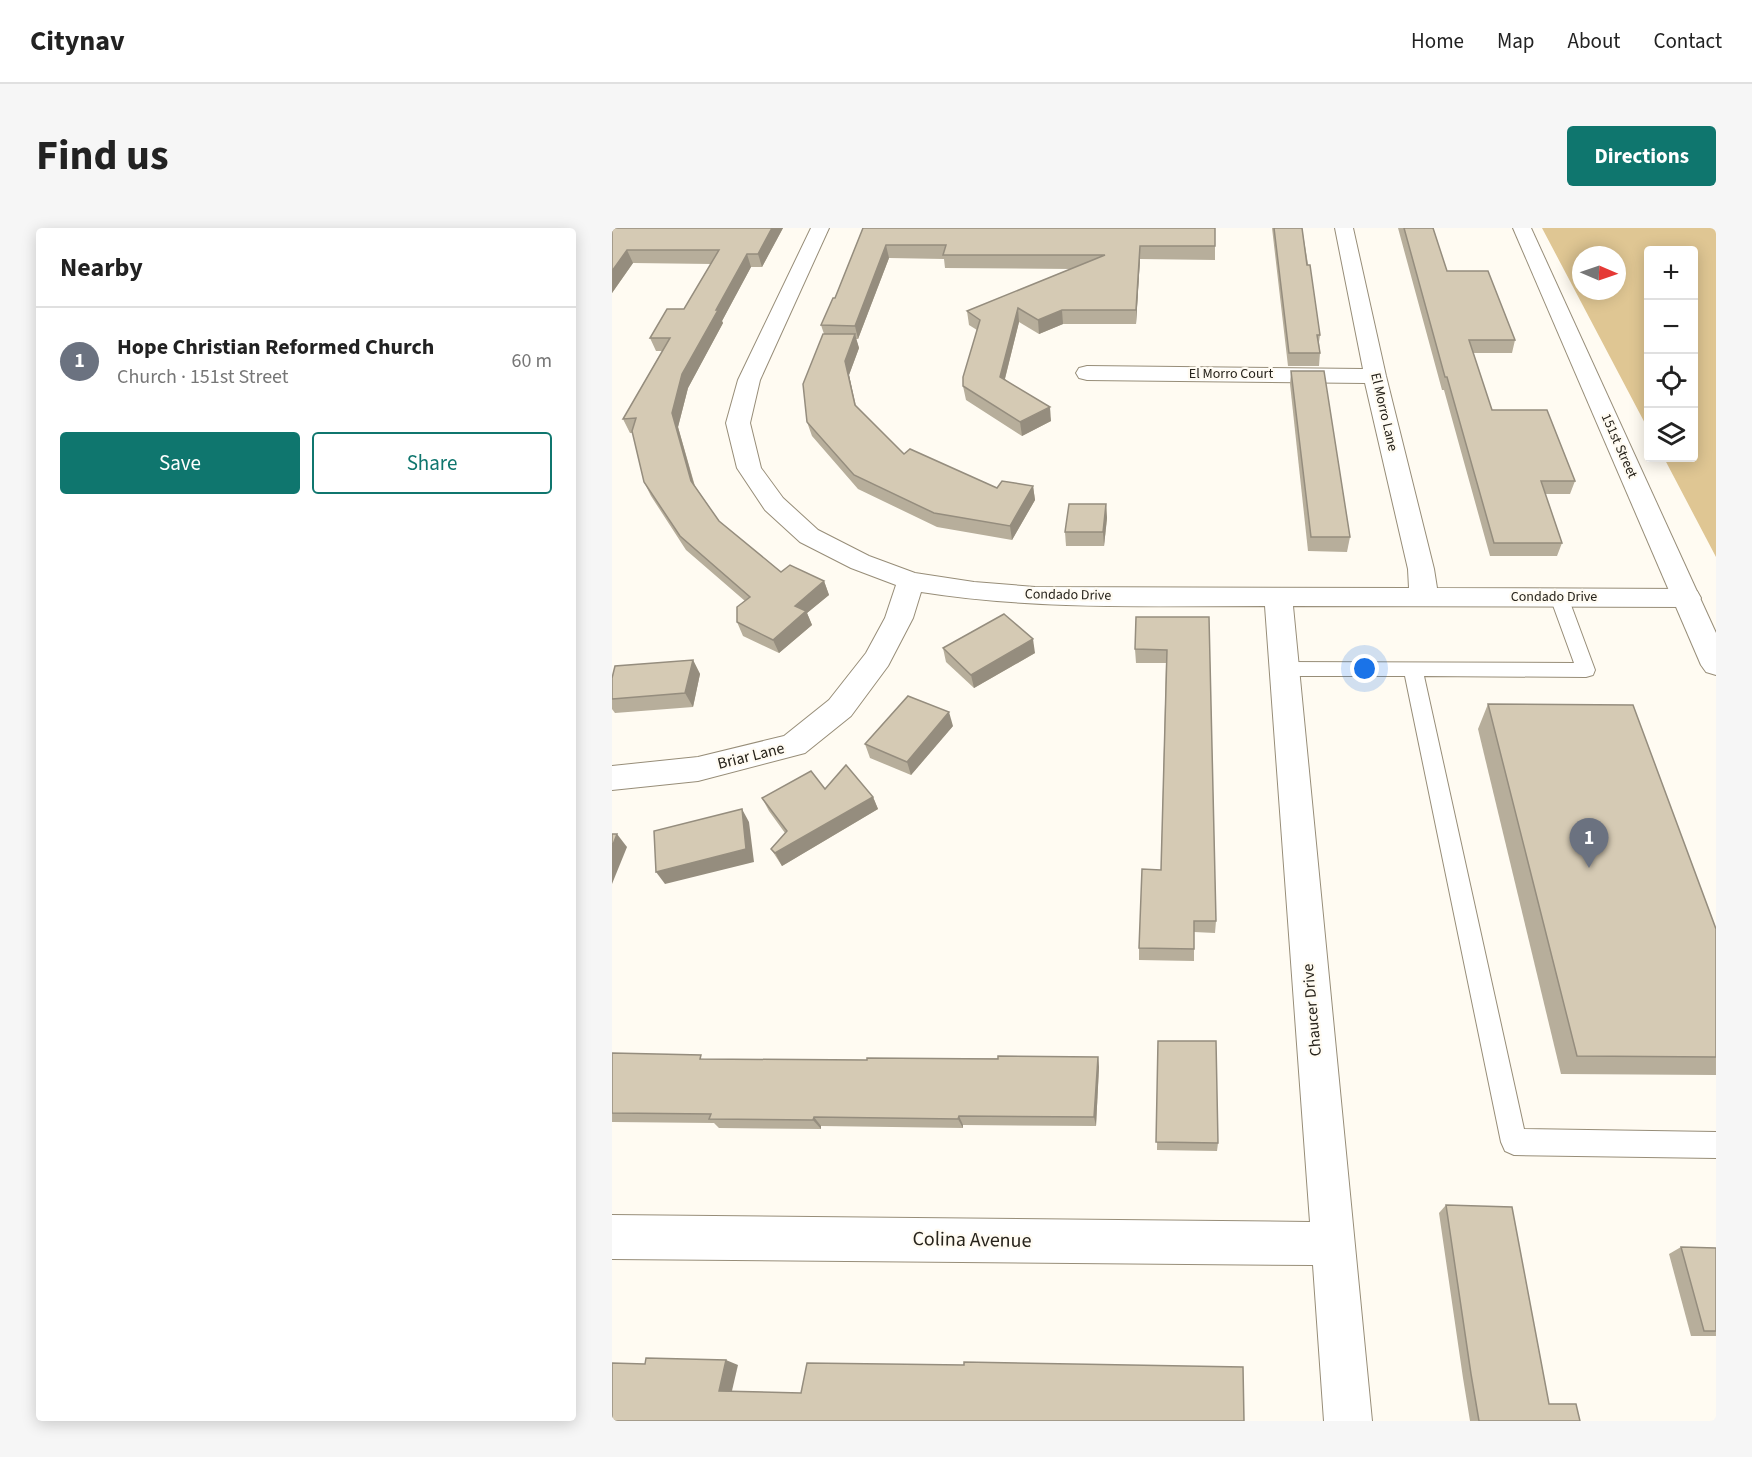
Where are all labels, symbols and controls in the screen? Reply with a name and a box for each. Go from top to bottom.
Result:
text: Citynav [30,21,125,61]
text: Home [1411,26,1464,56]
text: Map [1497,26,1535,56]
text: About [1568,26,1620,56]
text: Contact [1653,26,1722,56]
text: Find us [36,126,169,186]
button: Directions [1567,126,1716,186]
north arrow [1572,246,1626,300]
map controls [1644,246,1698,462]
button: + [1644,246,1698,300]
text: Nearby [60,249,143,286]
button: − [1644,300,1698,354]
text: Hope Christian Reformed Church [117,331,434,363]
text: 1 [74,347,85,375]
text: 60 m [512,347,552,375]
button: locate [1644,354,1698,408]
text: Church · 151st Street [117,363,289,391]
street label: El Morro Court [1189,364,1273,384]
street label: El Morro Lane [1365,371,1403,453]
button: layers [1644,408,1698,462]
street label: 151st Street [1596,410,1642,482]
button: Save [60,432,300,494]
button: Share [312,432,552,494]
street label: Condado Drive [1025,584,1112,606]
street label: Condado Drive [1511,587,1597,607]
your location [1350,654,1379,683]
street label: Briar Lane [715,737,787,775]
pin: 1 [1570,818,1608,868]
street label: Chaucer Drive [1297,963,1327,1057]
street label: Colina Avenue [912,1225,1032,1255]

